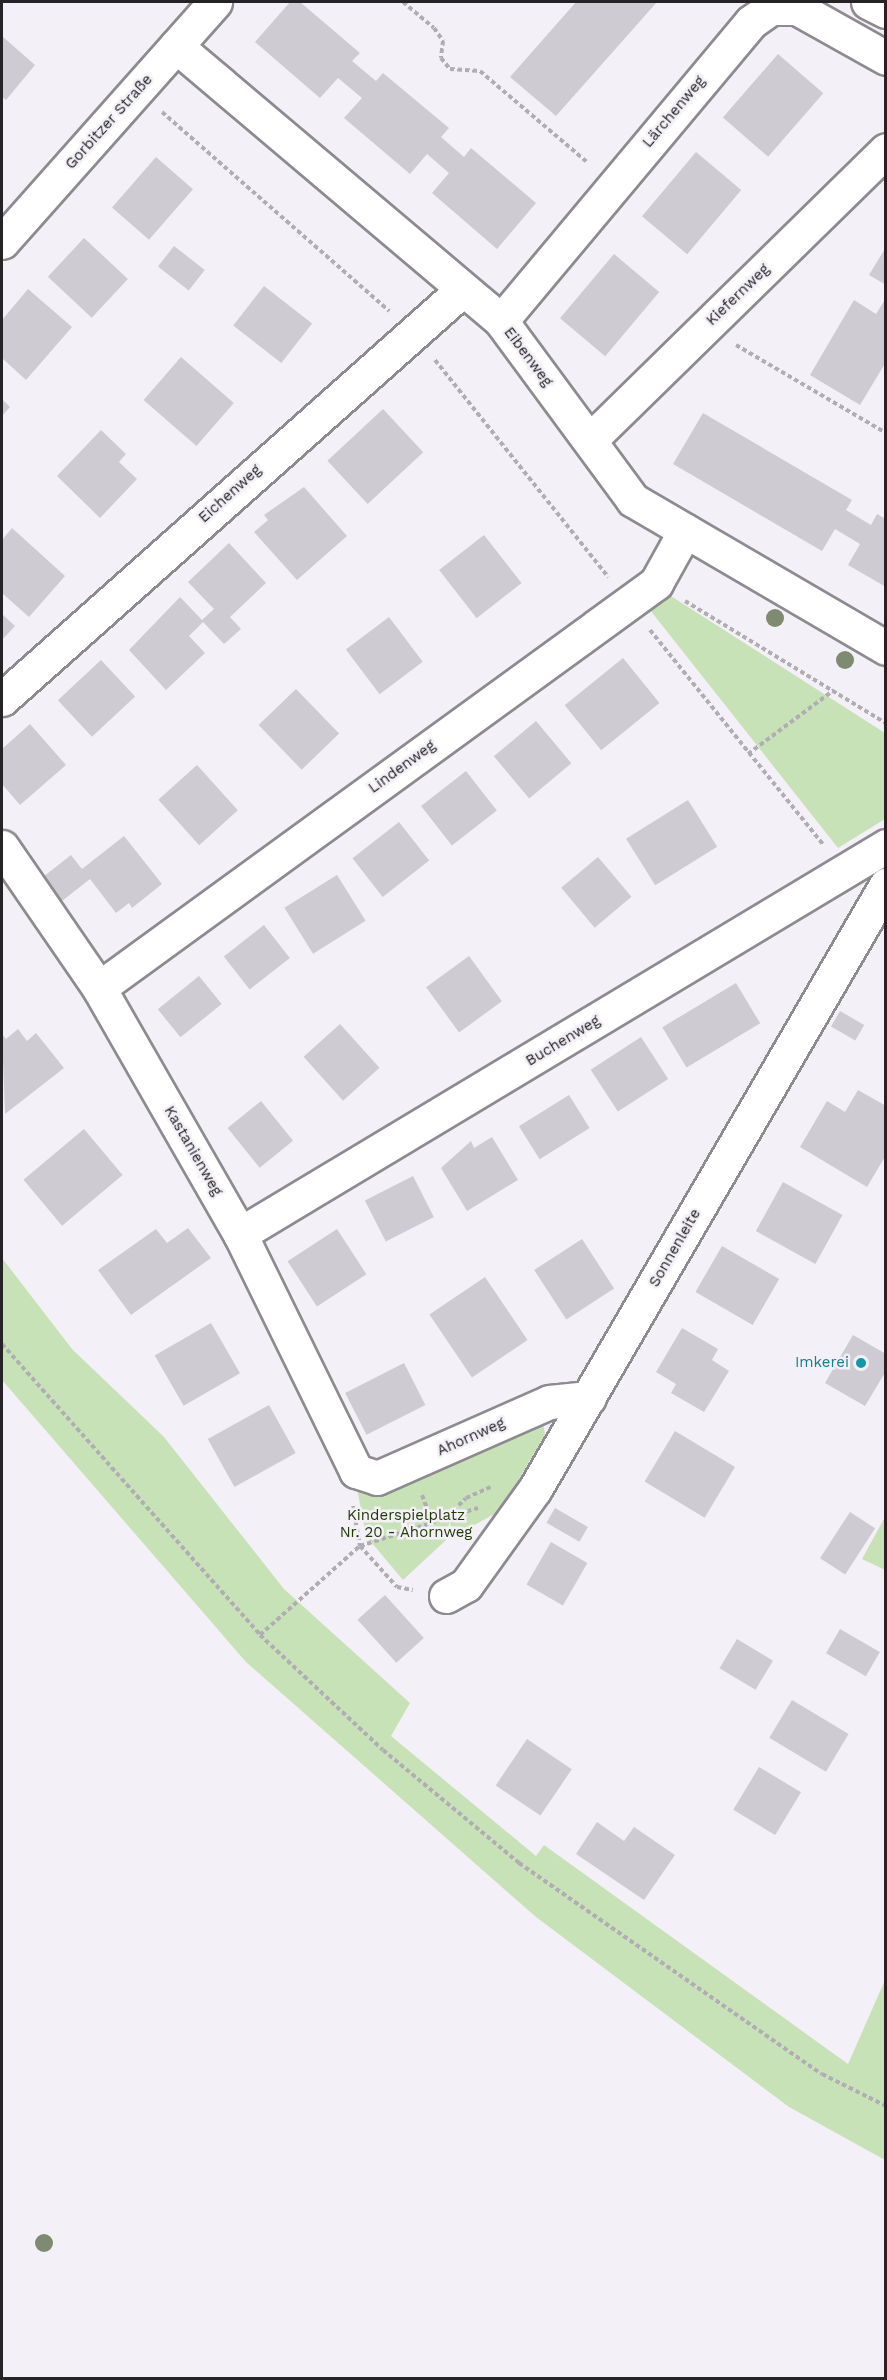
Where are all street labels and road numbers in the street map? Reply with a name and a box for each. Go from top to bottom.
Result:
street label: Gorbitzer Straße [62,71,156,173]
street label: Lärchenweg [639,73,709,151]
street label: Kiefernweg [703,260,773,330]
street label: Eibenweg [500,324,556,390]
street label: Eichenweg [195,461,265,527]
street label: Lindenweg [365,737,439,797]
street label: Buchenweg [523,1012,603,1070]
street label: Kastanienweg [160,1103,226,1199]
street label: Sonnenleite [645,1206,705,1290]
street label: Ahornweg [434,1414,508,1460]

